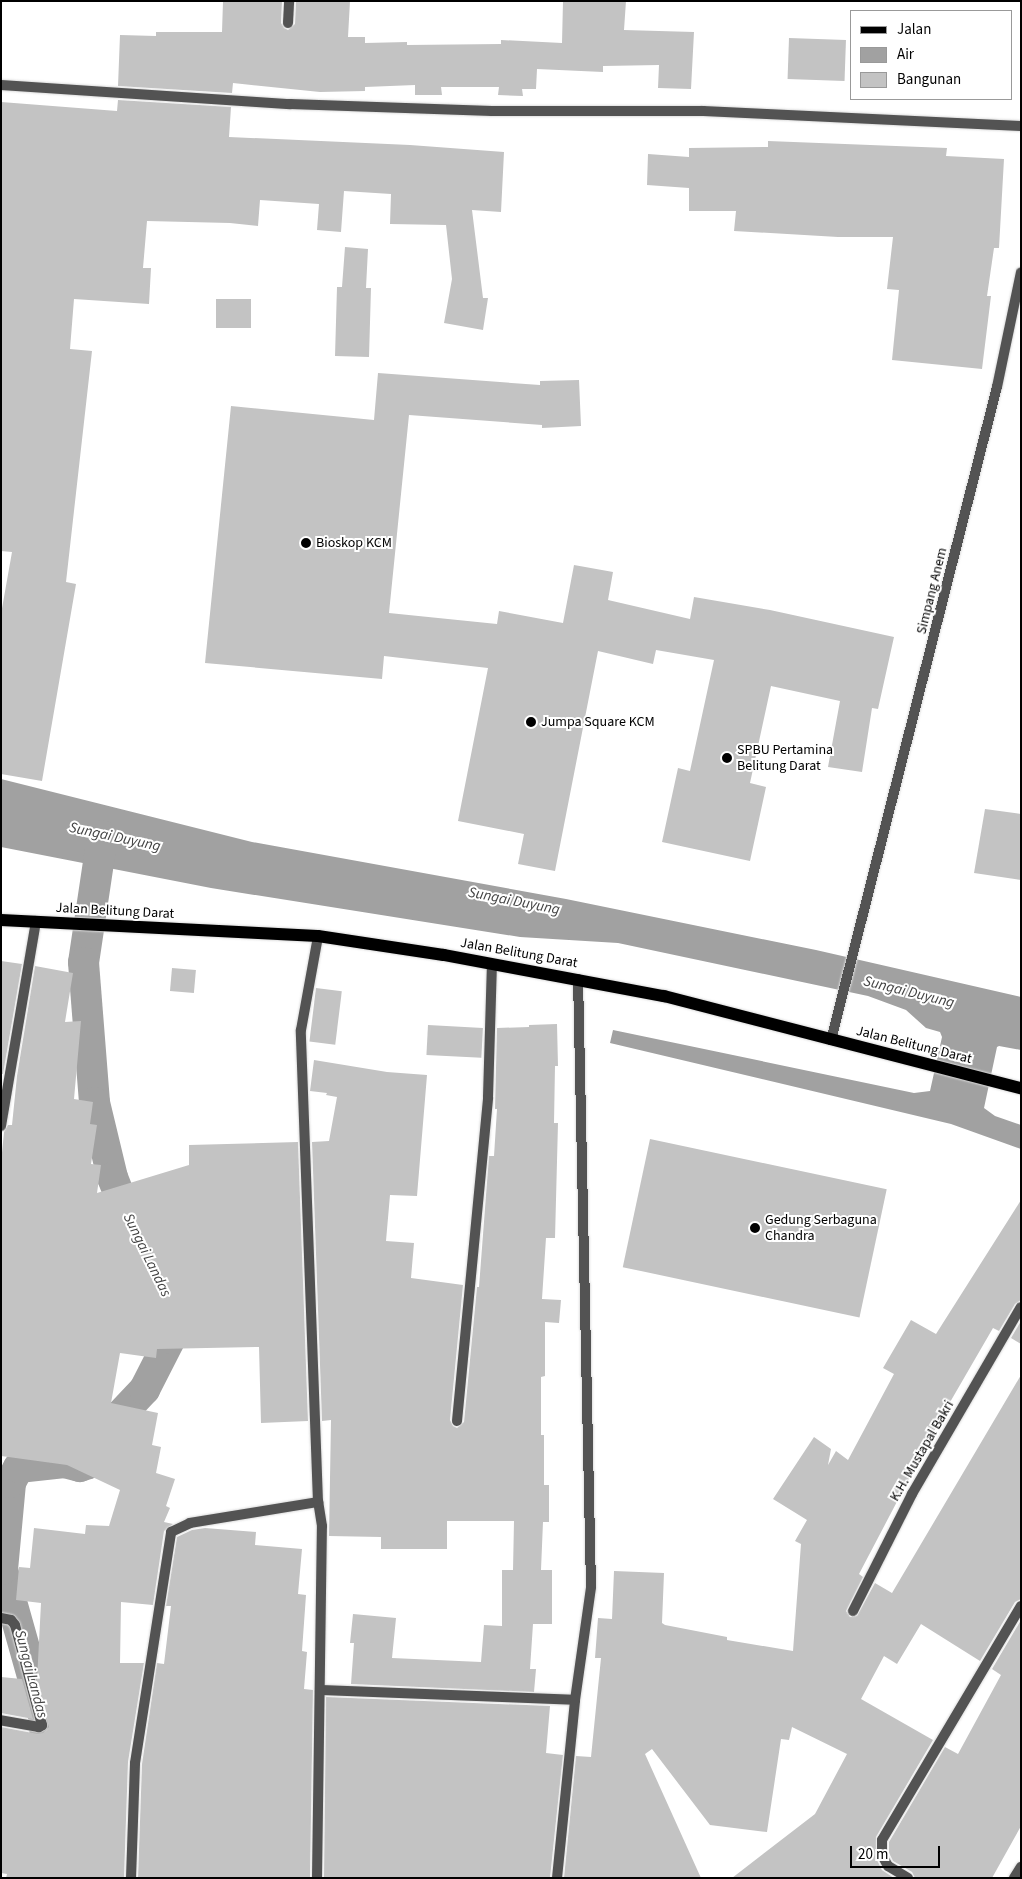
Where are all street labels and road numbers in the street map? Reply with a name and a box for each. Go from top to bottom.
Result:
street label: Simpang Anem [913,546,951,636]
street label: Jalan Belitung Darat [55,900,175,922]
street label: Jalan Belitung Darat [459,934,579,972]
street label: Jalan Belitung Darat [854,1022,974,1068]
street label: K.H. Mustapal Bakri [886,1398,958,1504]

